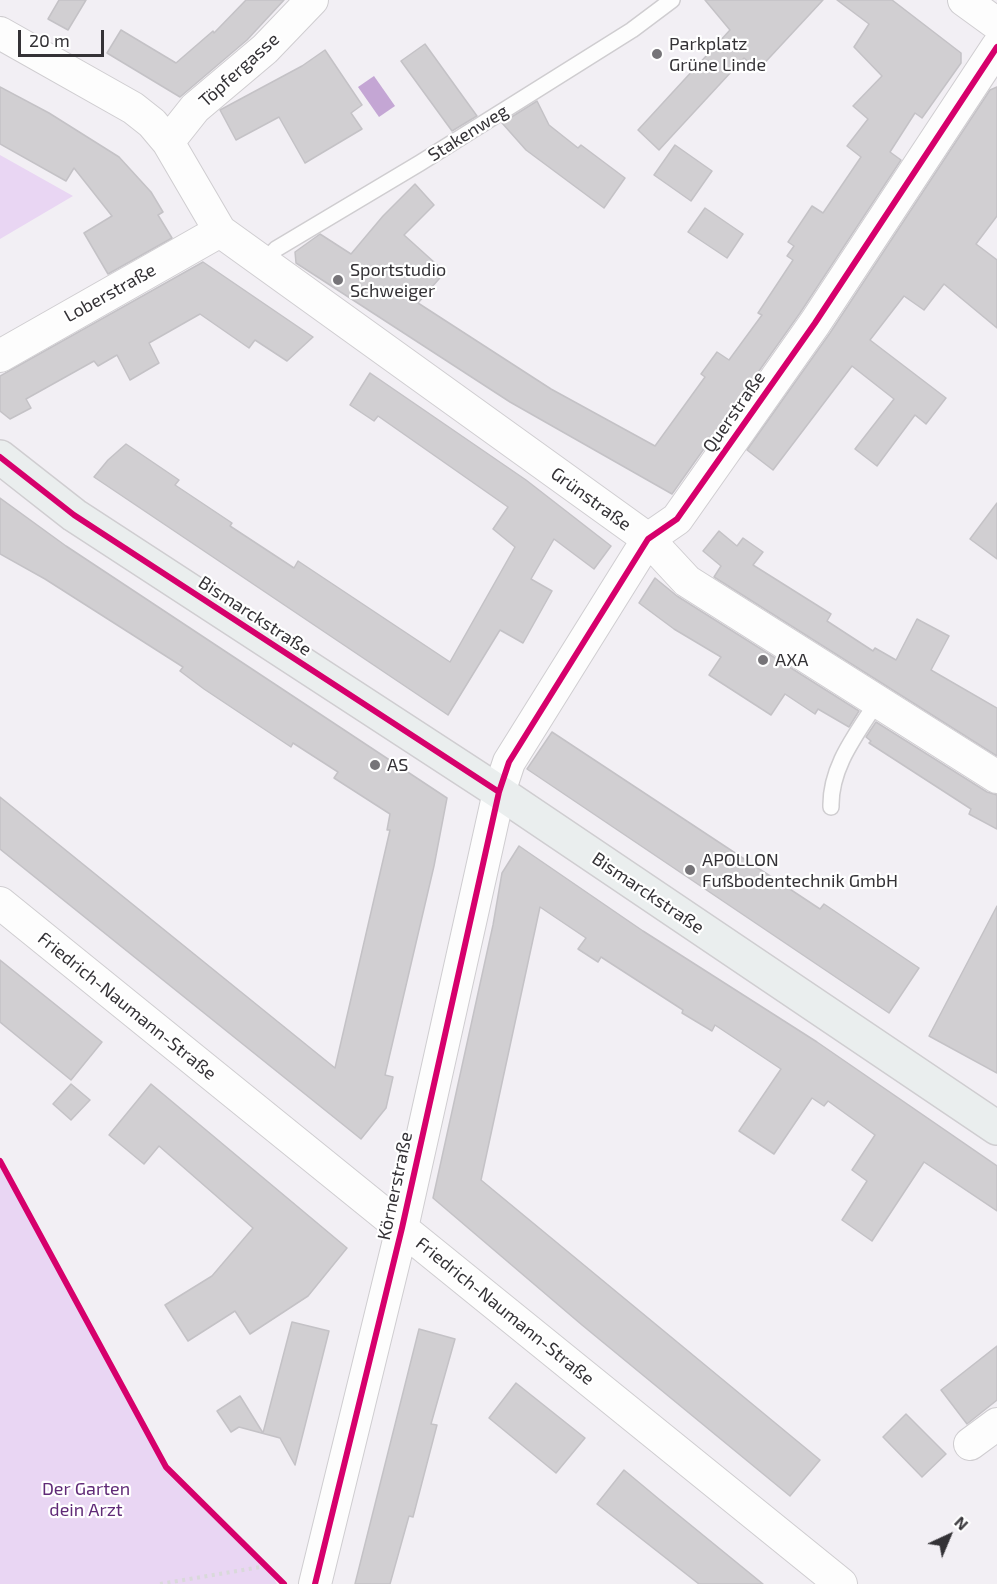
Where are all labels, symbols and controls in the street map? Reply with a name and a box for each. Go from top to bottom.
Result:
scale bar [21,18,106,56]
street label: Töpfergasse [194,28,284,112]
text: 20 m [29,29,70,51]
place label: Parkplatz Grüne Linde [669,33,766,76]
marker: Parkplatz Grüne Linde [650,47,664,61]
street label: Stakenweg [424,100,512,166]
street label: Loberstraße [60,259,160,327]
place label: Sportstudio Schweiger [350,259,446,302]
marker: Sportstudio Schweiger [331,273,345,287]
street label: Querstraße [698,367,770,457]
street label: Grünstraße [547,463,635,535]
street label: Bismarckstraße [194,571,316,661]
place label: AXA [775,649,808,671]
marker: AXA [756,653,770,667]
place label: AS [387,754,408,776]
marker: AS [368,758,382,772]
street label: Bismarckstraße [588,848,708,938]
place label: APOLLON Fußbodentechnik GmbH [702,849,898,892]
marker: APOLLON Fußbodentechnik GmbH [683,863,697,877]
street label: Friedrich-Naumann-Straße [34,927,220,1085]
street label: Körnerstraße [373,1130,417,1242]
street label: Friedrich-Naumann-Straße [412,1232,598,1390]
park label: Der Garten dein Arzt [42,1478,130,1520]
north arrow [919,1506,979,1566]
text: N [951,1512,973,1534]

